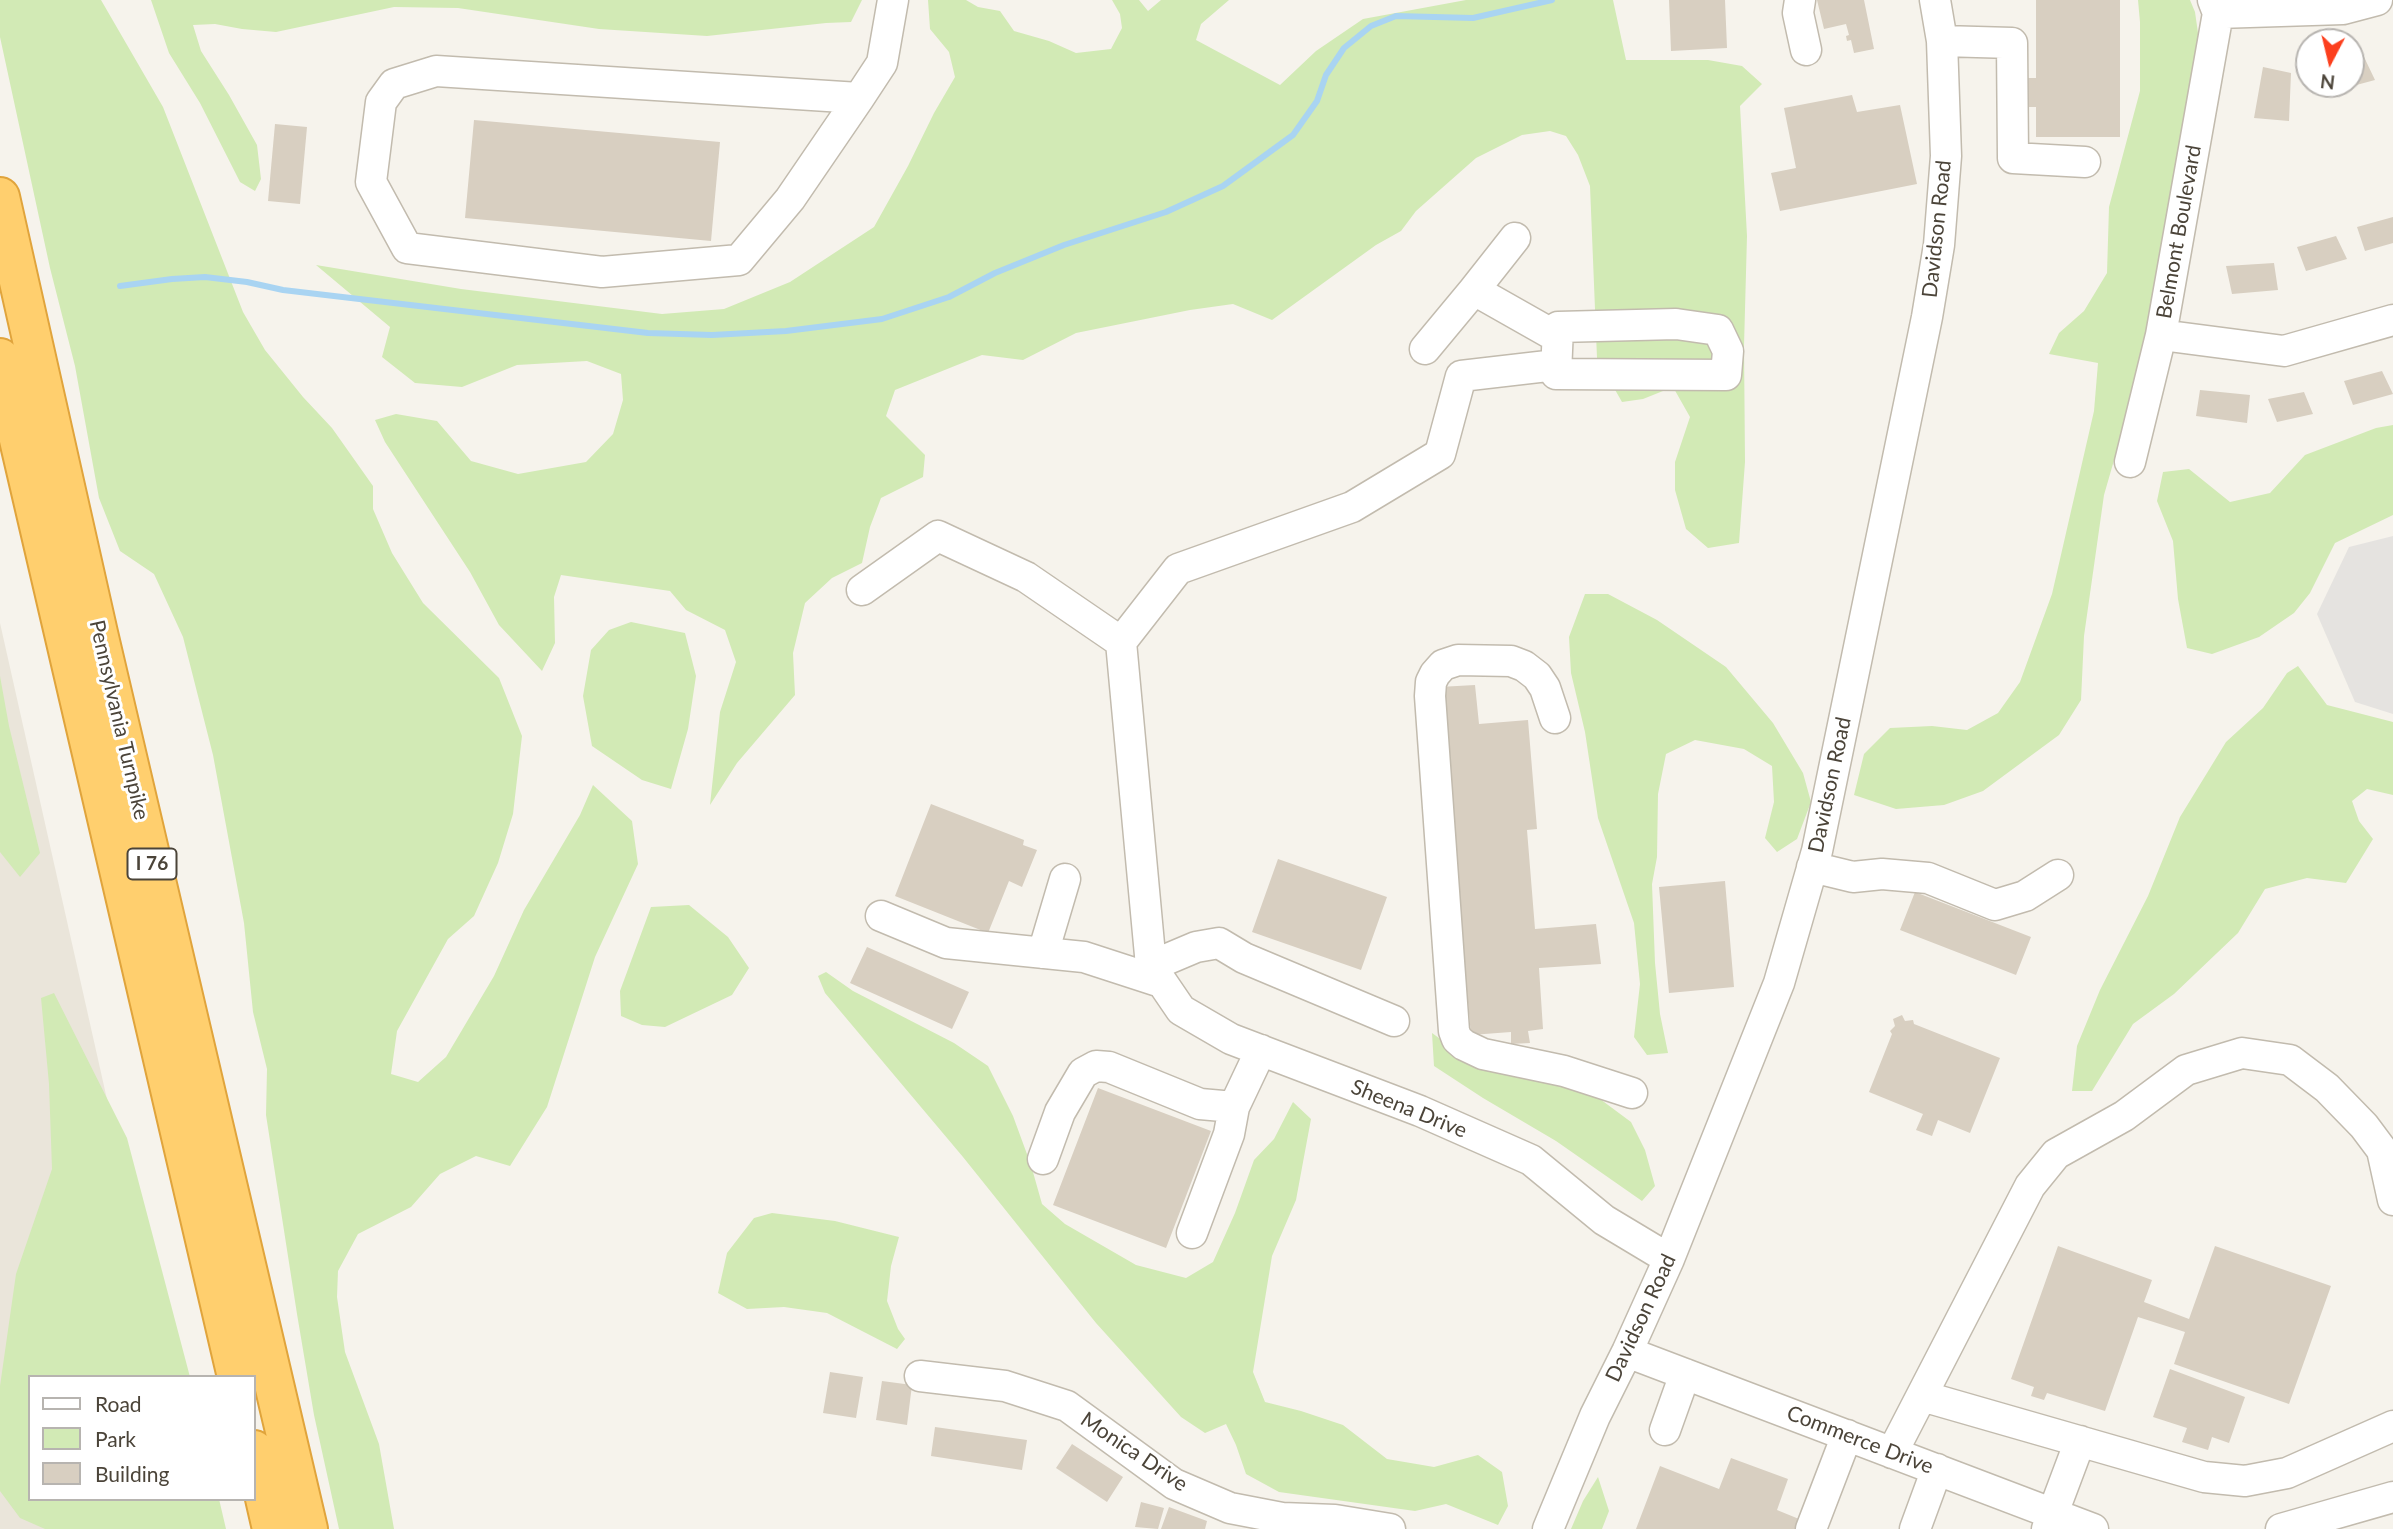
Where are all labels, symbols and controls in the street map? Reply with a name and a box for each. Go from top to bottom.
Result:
north arrow [2295,28,2365,98]
text: N [2319,70,2336,95]
street label: Belmont Boulevard [2151,143,2207,321]
street label: Davidson Road [1917,159,1957,299]
street label: Pennsylvania Turnpike [84,618,154,822]
street label: Davidson Road [1803,715,1857,855]
road number: I 76 [128,848,176,880]
street label: Sheena Drive [1347,1074,1471,1144]
street label: Davidson Road [1600,1250,1682,1386]
legend [28,1375,256,1501]
text: Road [95,1391,142,1416]
street label: Commerce Drive [1783,1400,1937,1480]
street label: Monica Drive [1076,1407,1192,1497]
text: Park [95,1426,136,1451]
text: Building [95,1461,170,1486]

